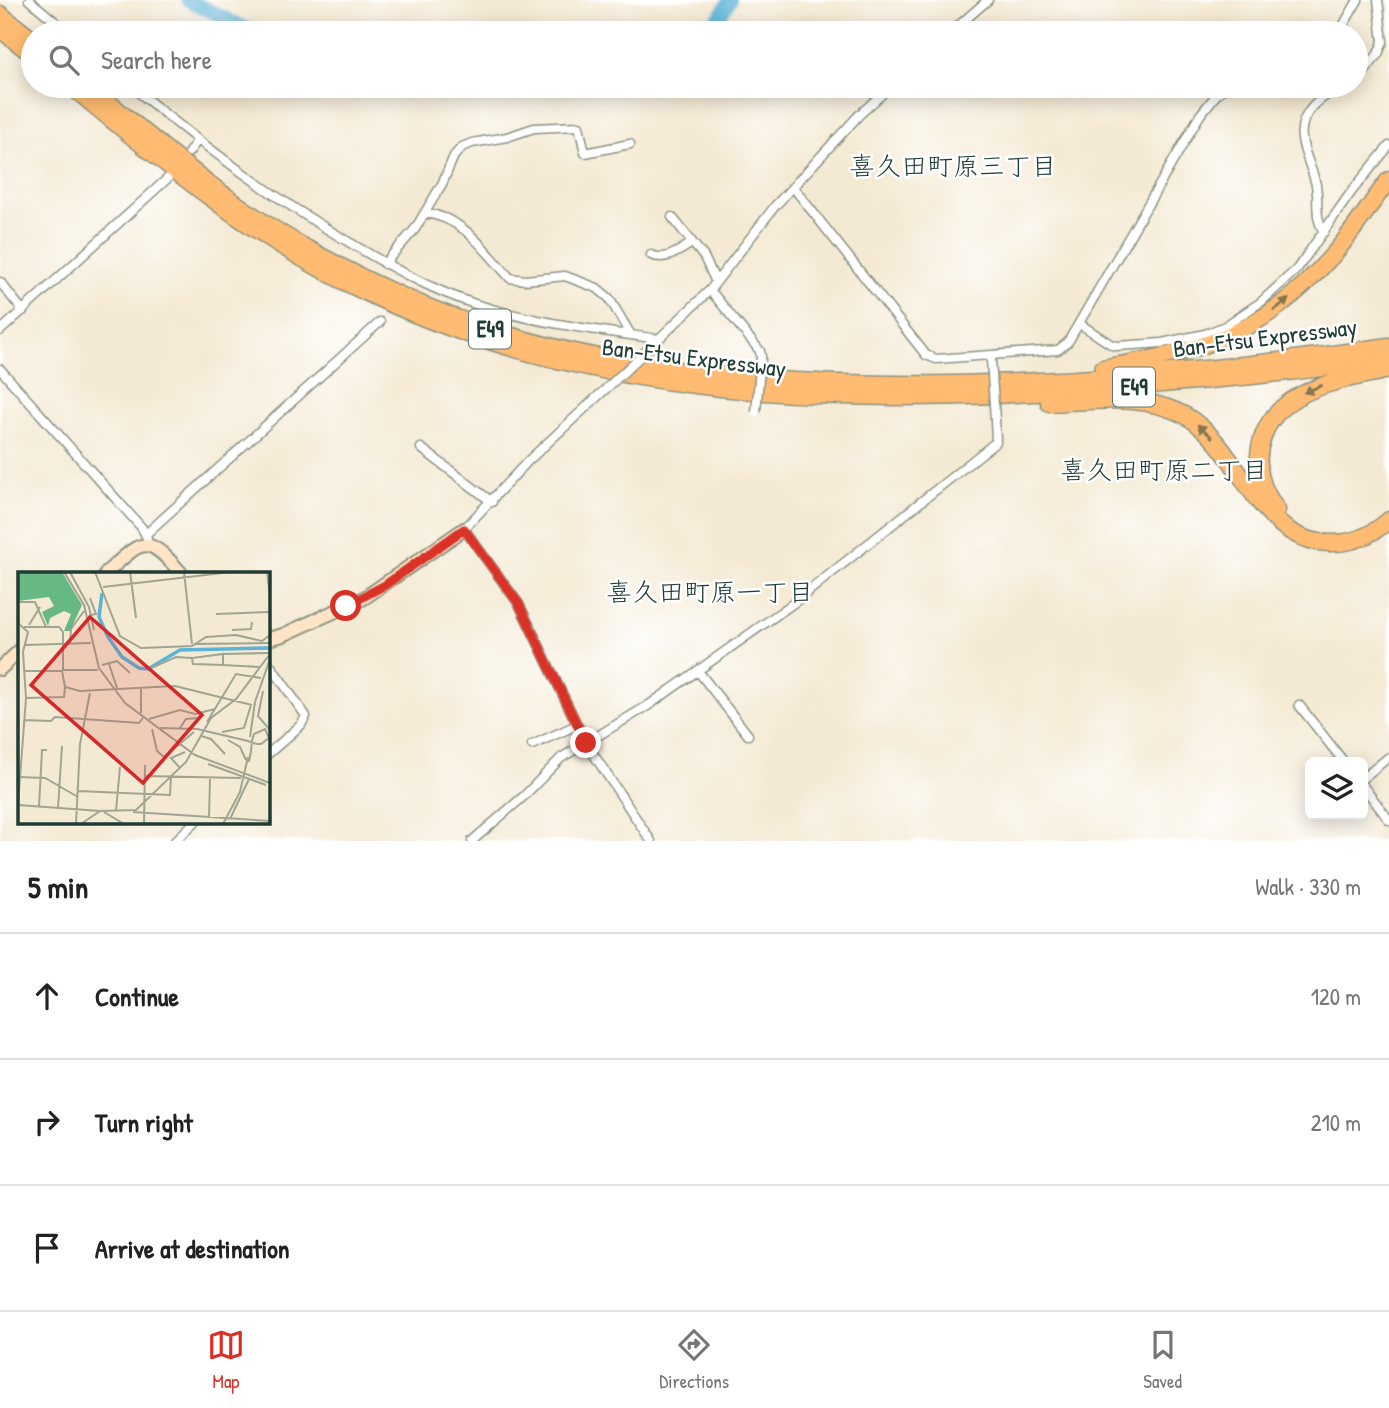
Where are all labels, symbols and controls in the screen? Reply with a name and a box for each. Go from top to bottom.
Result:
search box [21,21,1368,98]
icon: search [45,41,83,79]
text: Search here [101,42,212,77]
district label: 喜久田町原三丁目 [849,148,1057,183]
one-way arrow [1272,298,1290,312]
road number: E49 [469,310,511,348]
street label: Ban-Etsu Expressway [1171,310,1359,364]
street label: Ban-Etsu Expressway [600,330,788,384]
road number: E49 [1113,368,1155,406]
one-way arrow [1303,383,1324,394]
one-way arrow [1196,423,1214,439]
district label: 喜久田町原二丁目 [1060,452,1268,487]
inset map [18,572,270,824]
district label: 喜久田町原一丁目 [606,574,814,609]
route start [330,590,361,621]
route end [570,727,601,758]
map controls [1305,757,1368,820]
button: layers [1305,757,1368,820]
text: 5 min [28,867,88,907]
text: Walk · 330 m [1255,871,1361,902]
icon: ahead [28,977,66,1015]
text: Continue [95,979,179,1014]
text: 120 m [1311,981,1361,1012]
icon: right [28,1103,66,1141]
text: Turn right [95,1105,193,1140]
text: 210 m [1311,1107,1361,1138]
icon: arrive [28,1229,66,1267]
text: Arrive at destination [95,1231,290,1266]
tab: Map [207,1326,245,1394]
tab: Directions [659,1326,729,1394]
tab: Saved [1143,1326,1182,1394]

